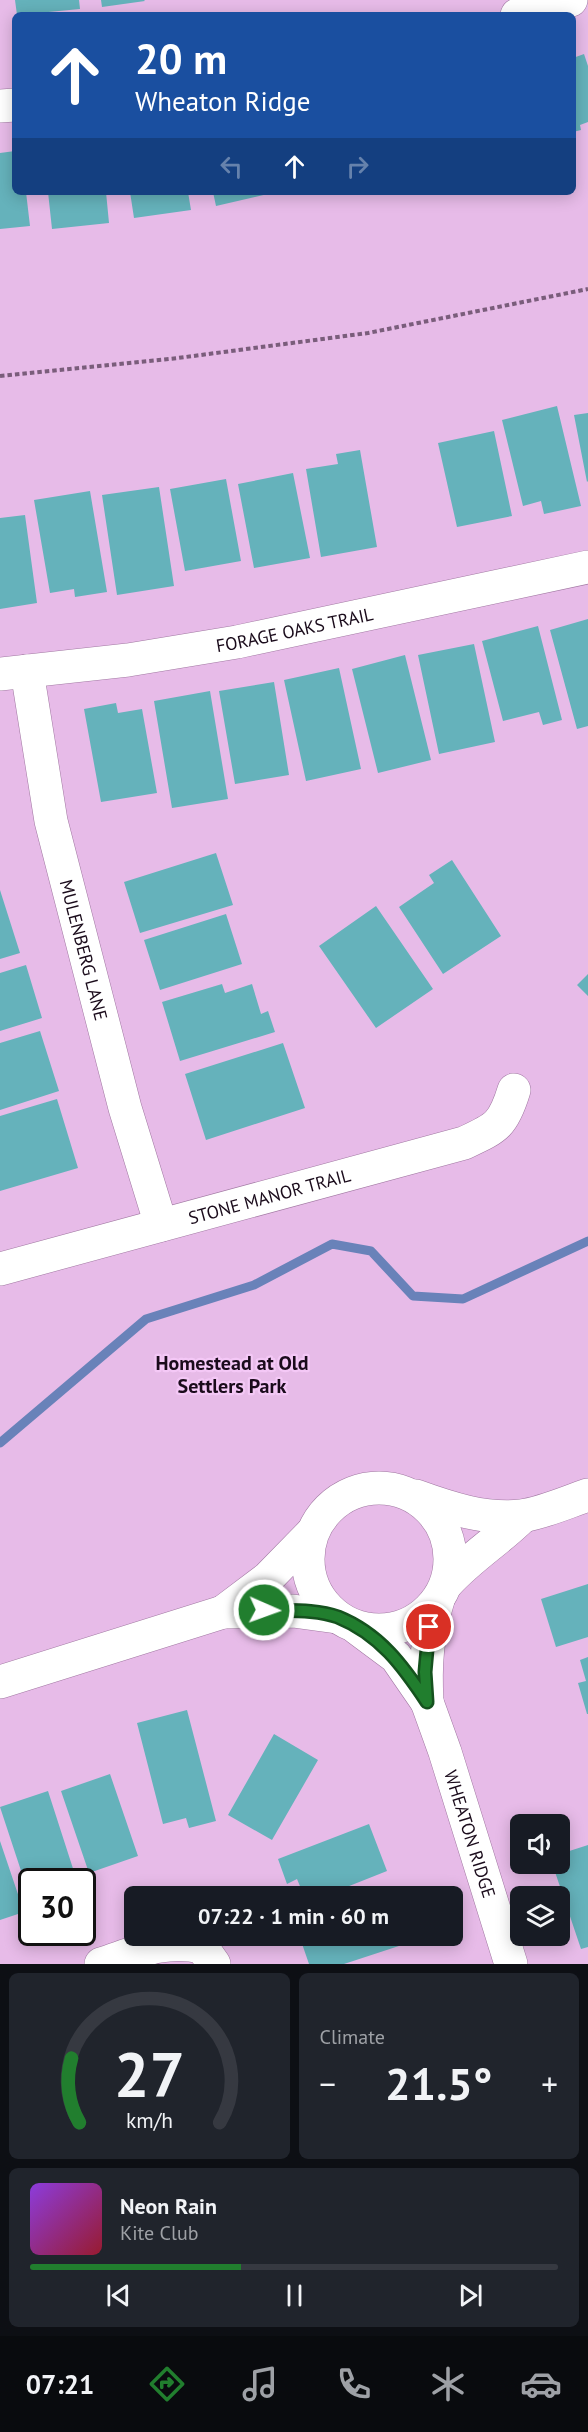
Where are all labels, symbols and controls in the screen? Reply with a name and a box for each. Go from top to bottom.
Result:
text: 20 m [135,31,227,86]
icon: ahead [36,36,114,114]
text: Wheaton Ridge [135,84,311,118]
icon: left [215,150,248,183]
icon: ahead [278,150,311,183]
icon: right [341,150,374,183]
street label: FORAGE OAKS TRAIL [214,602,375,657]
street label: MULENBERG LANE [55,877,113,1023]
street label: STONE MANOR TRAIL [186,1163,353,1229]
district label: Homestead at Old Settlers Park [155,1350,309,1399]
position arrow [232,1578,296,1642]
pin [403,1601,454,1652]
icon: arrive [412,1610,445,1643]
street label: WHEATON RIDGE [440,1767,501,1901]
map controls [510,1814,570,1946]
button: sound [510,1814,570,1874]
speed limit sign: 30 [18,1868,96,1946]
button: layers [510,1886,570,1946]
text: 07:22 · 1 min · 60 m [198,1902,389,1930]
text: Climate [320,2024,385,2050]
text: 27 [114,2033,185,2114]
text: 21.5° [385,2054,492,2112]
text: − [320,2062,336,2105]
text: + [541,2062,558,2105]
text: km/h [126,2106,173,2134]
text: Neon Rain [120,2192,217,2220]
text: Kite Club [120,2220,198,2246]
icon: previous [102,2279,135,2312]
icon: pause [278,2279,311,2312]
icon: next [454,2279,487,2312]
icon: directions [146,2363,188,2405]
icon: music [239,2363,281,2405]
icon: phone [333,2363,375,2405]
icon: climate [427,2363,469,2405]
icon: car [520,2363,562,2405]
text: 07:21 [26,2367,94,2401]

